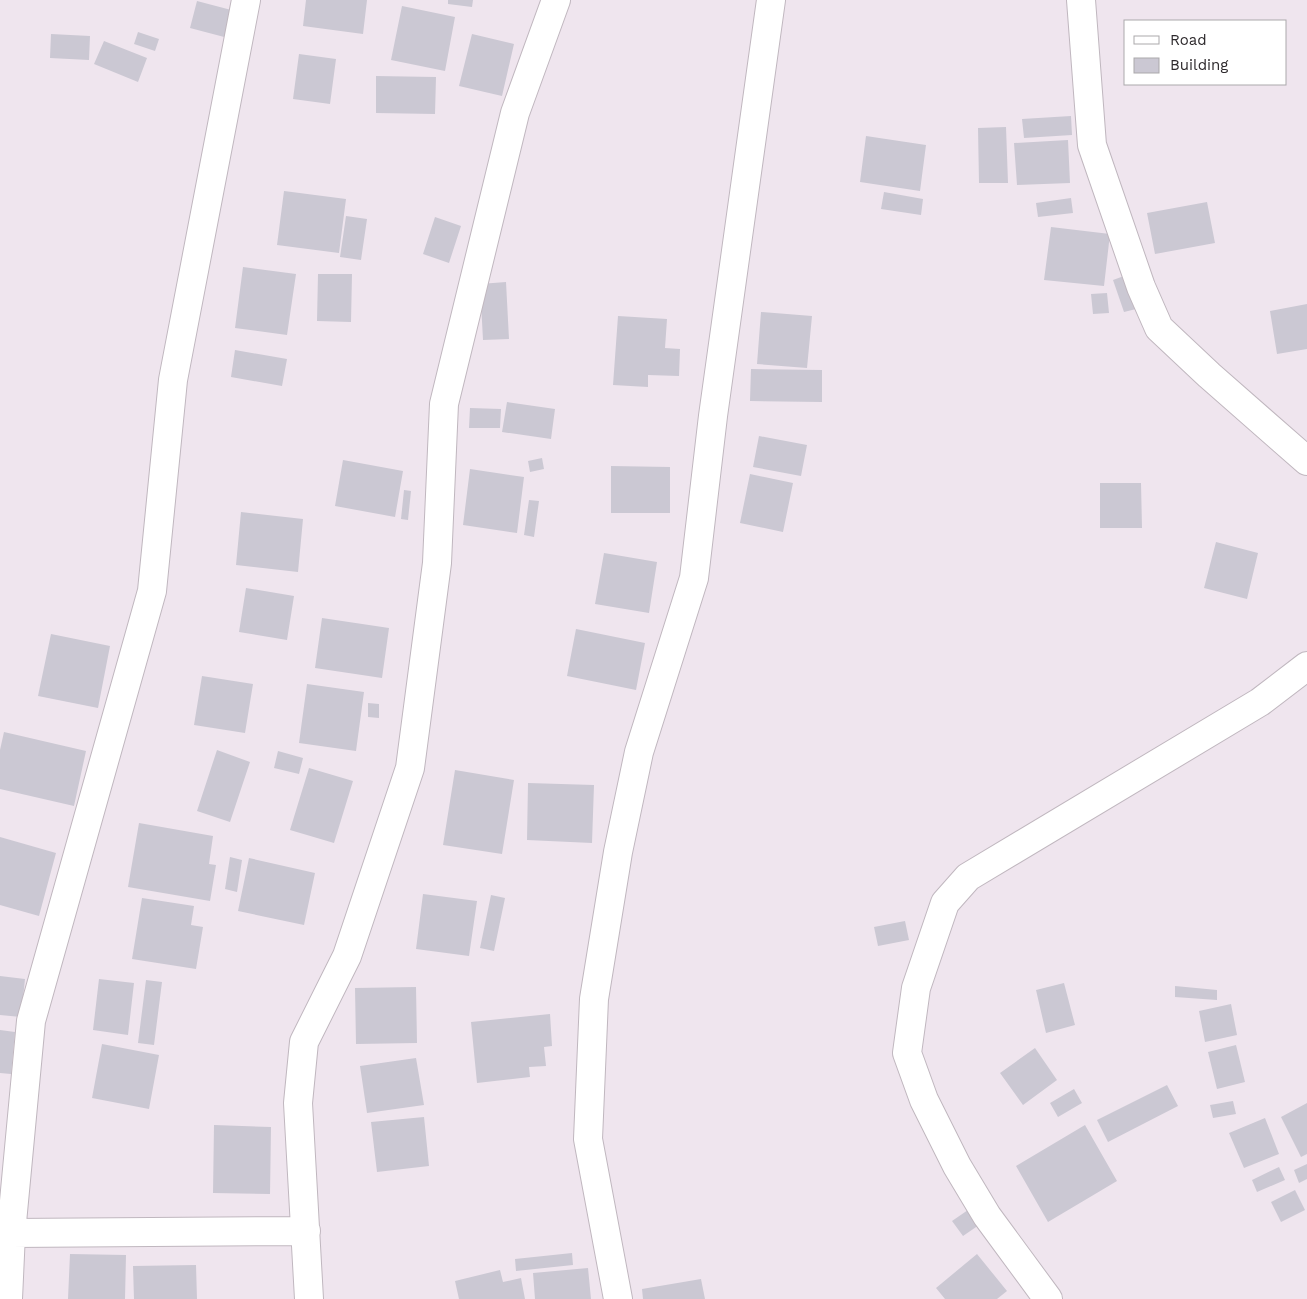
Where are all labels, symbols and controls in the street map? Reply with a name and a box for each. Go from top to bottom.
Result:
legend [1124,20,1287,85]
text: Road [1170,31,1207,49]
text: Building [1170,56,1228,74]

